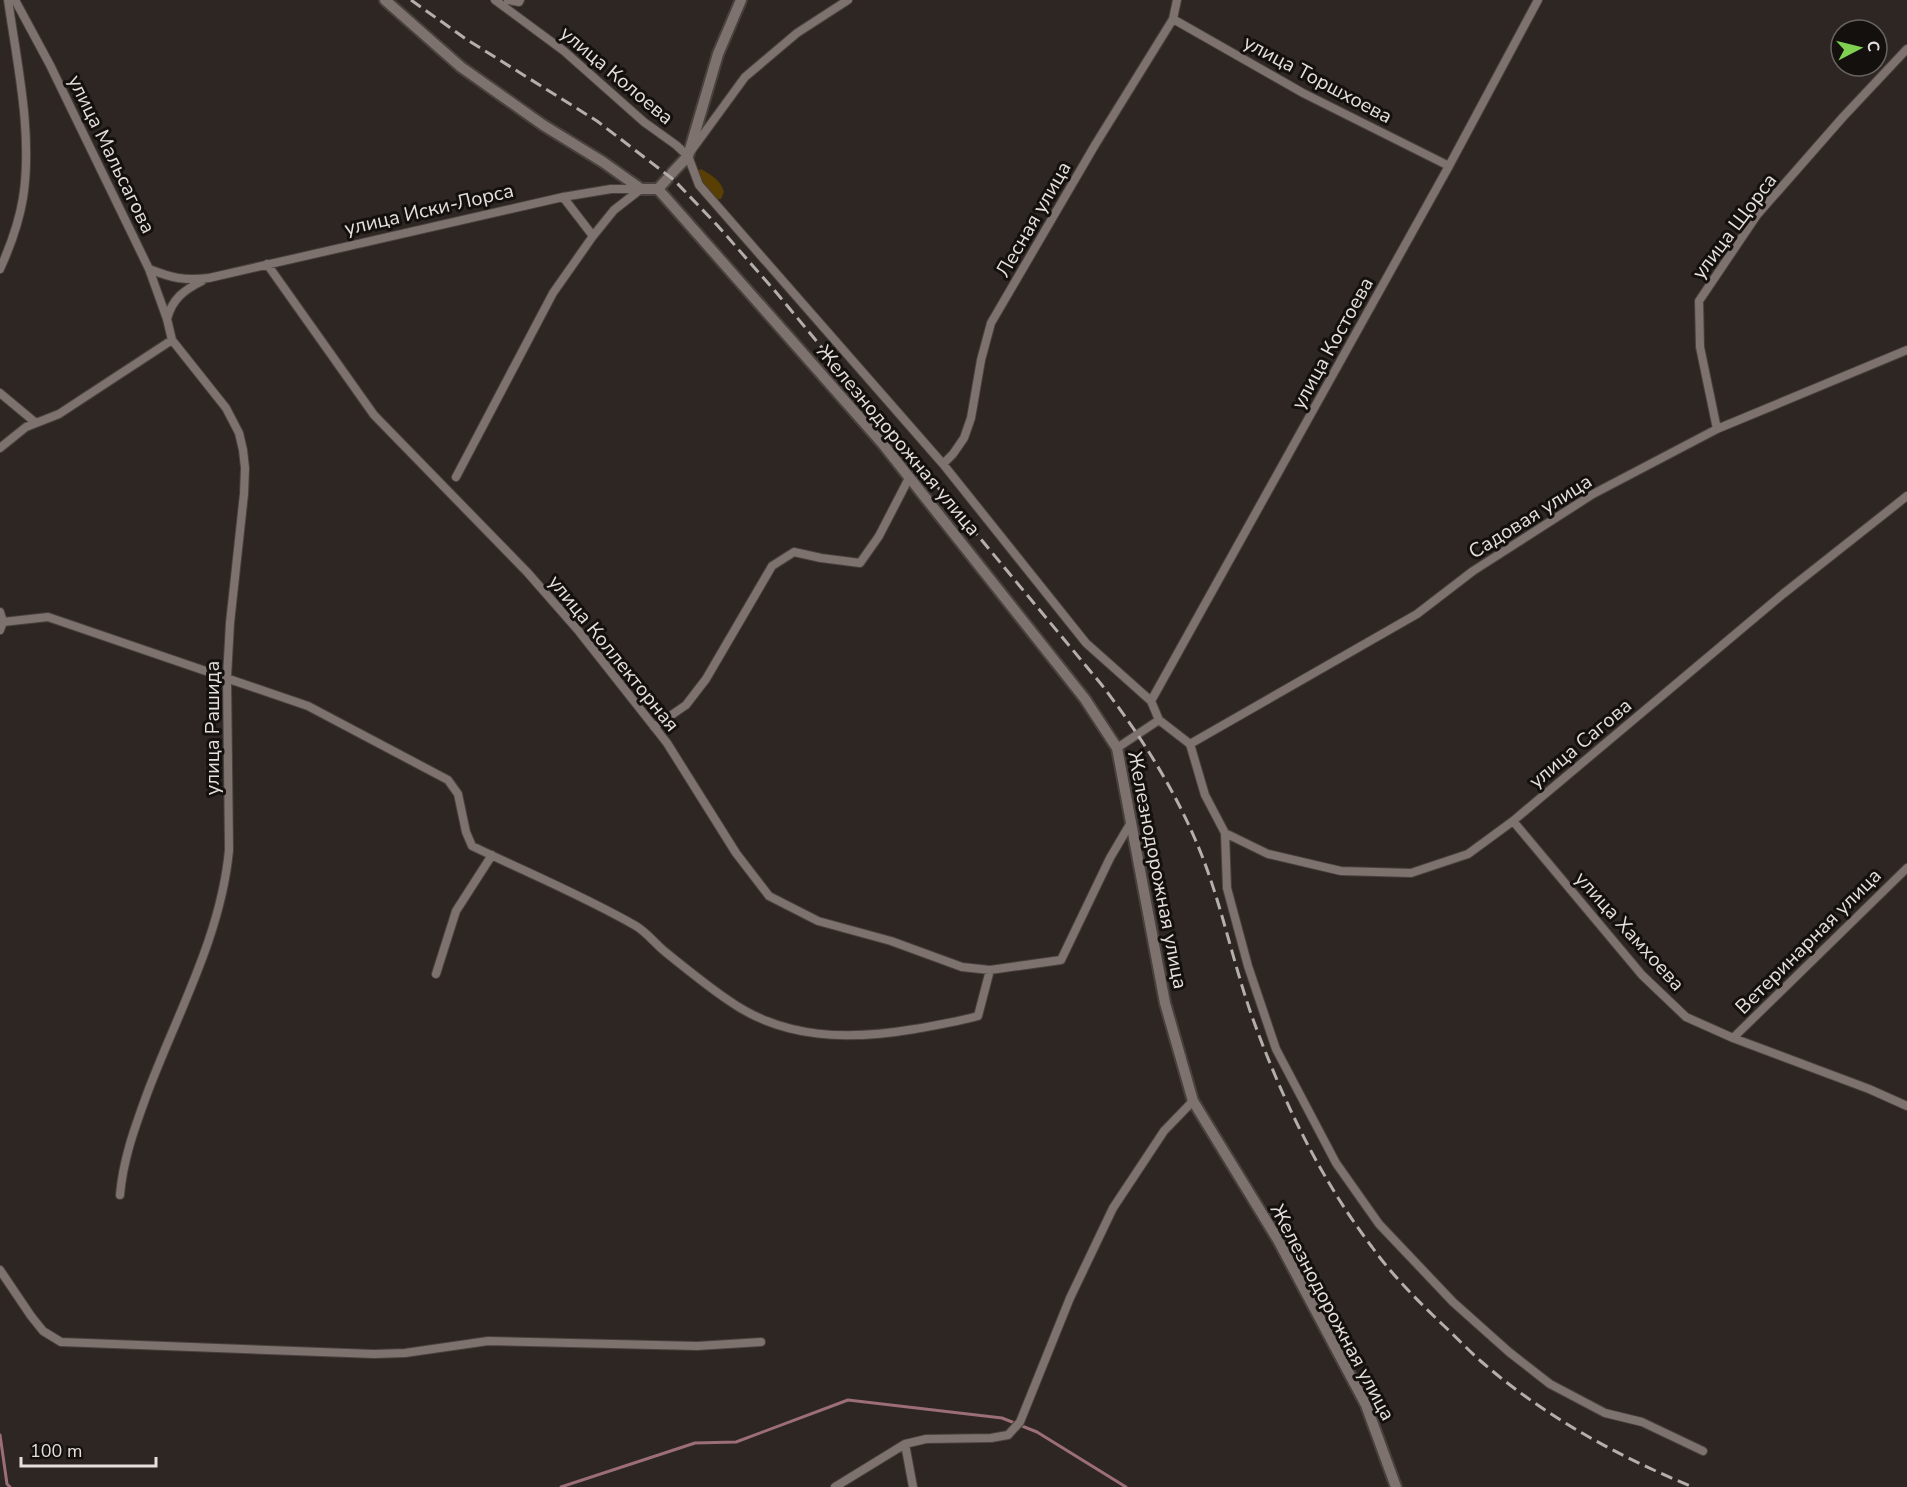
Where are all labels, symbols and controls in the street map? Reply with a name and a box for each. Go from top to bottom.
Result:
north arrow [1829,18,1889,78]
street label: улица Колоева [554,20,679,131]
street label: улица Торшхоева [1239,29,1397,130]
text: С [1861,40,1884,53]
street label: улица Мальсагова [61,71,162,238]
street label: Лесная улица [989,156,1077,282]
street label: улица Щорса [1686,168,1783,285]
street label: улица Иски-Лорса [342,177,516,242]
street label: улица Костоева [1285,272,1380,414]
street label: Железнодорожная улица [811,339,987,542]
street label: Садовая улица [1463,468,1597,565]
street label: улица Коллекторная [542,569,685,737]
street label: улица Рашида [199,661,226,795]
street label: улица Сагова [1523,692,1638,794]
street label: Железнодорожная улица [1121,749,1194,991]
street label: Ветеринарная улица [1729,862,1887,1020]
street label: улица Хамхоева [1569,866,1691,997]
street label: Железнодорожная улица [1264,1199,1401,1425]
scale bar [21,1430,156,1468]
text: 100 m [30,1439,82,1463]

